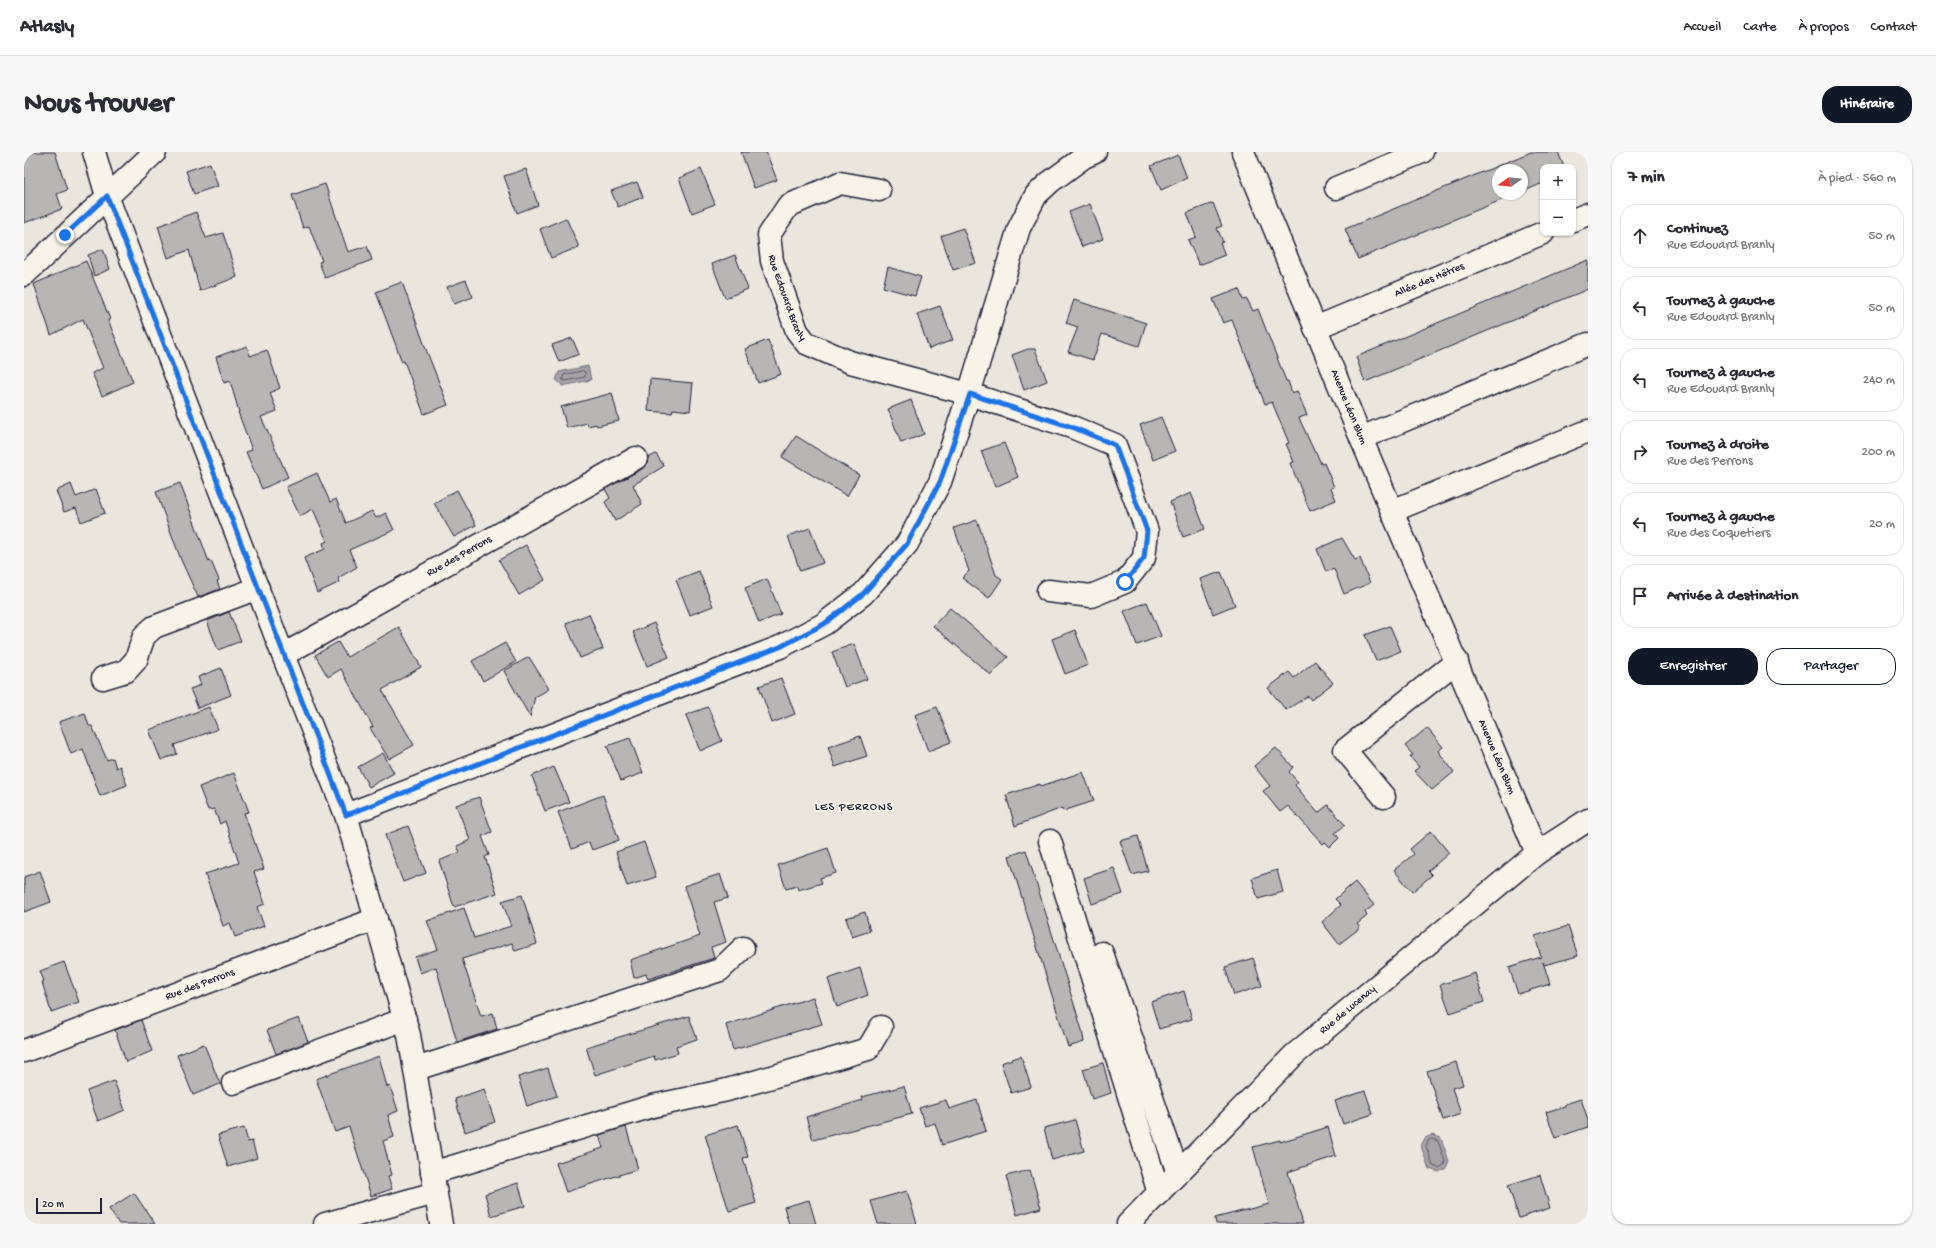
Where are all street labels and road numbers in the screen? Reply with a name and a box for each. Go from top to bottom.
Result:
street label: Rue Edouard Branly [765,254,809,344]
street label: Allée des Hêtres [1393,260,1467,300]
street label: Avenue Léon Blum [1327,368,1369,447]
street label: Rue des Perrons [425,533,495,579]
street label: Avenue Léon Blum [1475,718,1518,796]
street label: Rue des Perrons [164,966,237,1003]
street label: Rue de Lucenay [1317,983,1379,1037]

